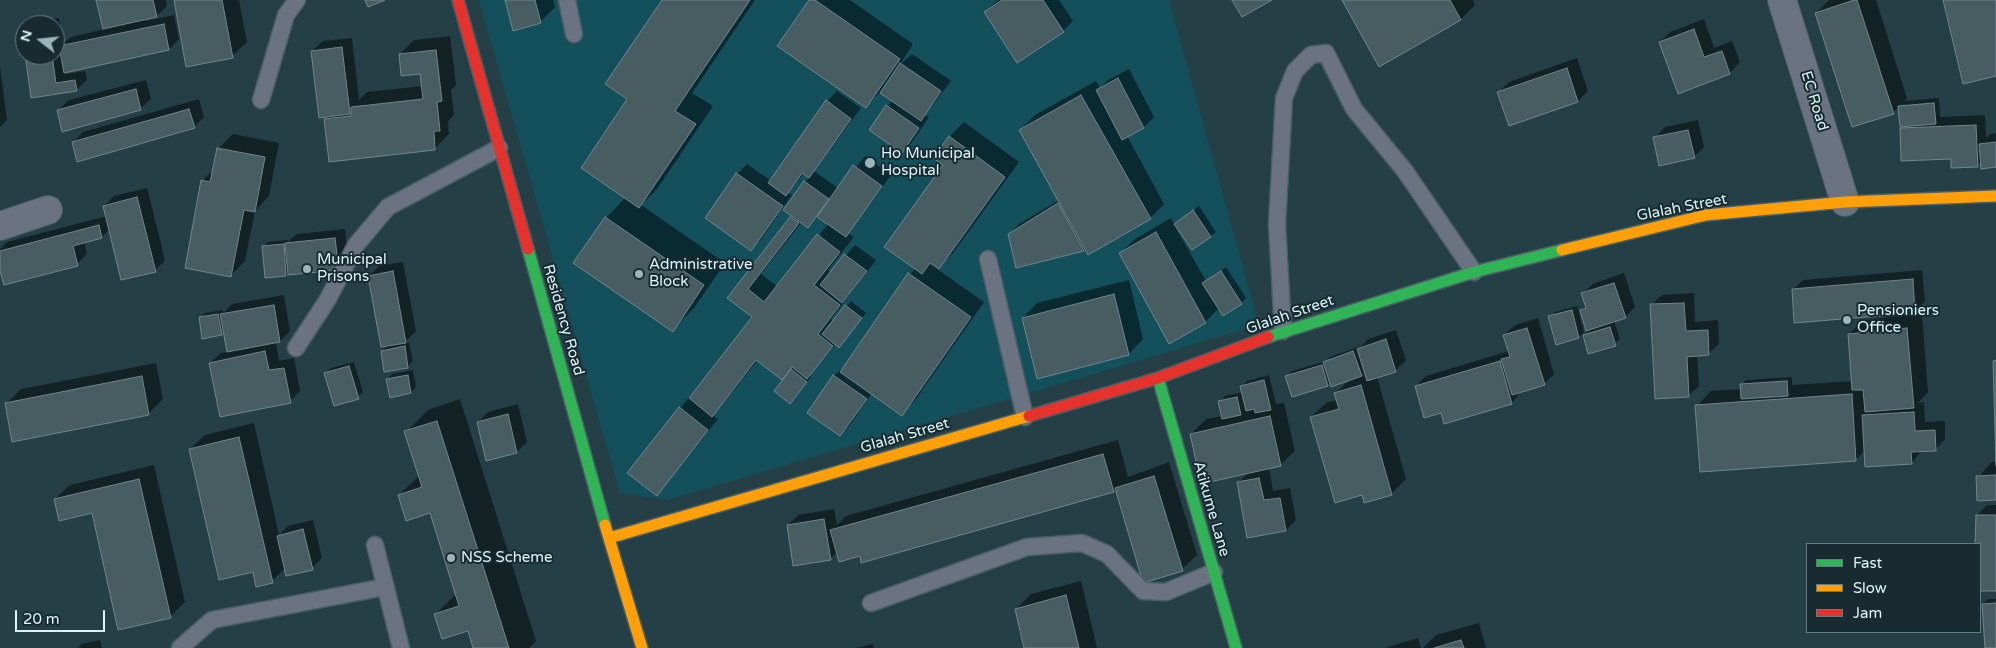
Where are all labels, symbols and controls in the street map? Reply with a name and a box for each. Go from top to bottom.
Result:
north arrow [15,15,65,65]
text: N [16,28,36,44]
street label: EC Road [1796,69,1832,133]
place label: Ho Municipal Hospital [881,145,975,180]
marker: Ho Municipal Hospital [863,156,877,170]
street label: Glalah Street [1635,190,1729,226]
place label: Municipal Prisons [317,251,387,286]
place label: Administrative Block [649,256,753,291]
street label: Residency Road [539,262,587,378]
marker: Municipal Prisons [301,263,313,275]
marker: Administrative Block [633,268,645,280]
street label: Glalah Street [1244,292,1336,338]
place label: Pensioniers Office [1857,302,1939,337]
marker: Pensioniers Office [1841,314,1853,326]
street label: Glalah Street [858,415,952,457]
street label: Atikume Lane [1189,459,1233,559]
legend [1806,543,1981,633]
place label: NSS Scheme [461,549,553,567]
marker: NSS Scheme [445,552,457,564]
text: Fast [1853,554,1882,572]
text: Slow [1853,579,1887,597]
scale bar [18,600,108,632]
text: Jam [1853,604,1882,622]
text: 20 m [23,610,60,628]

